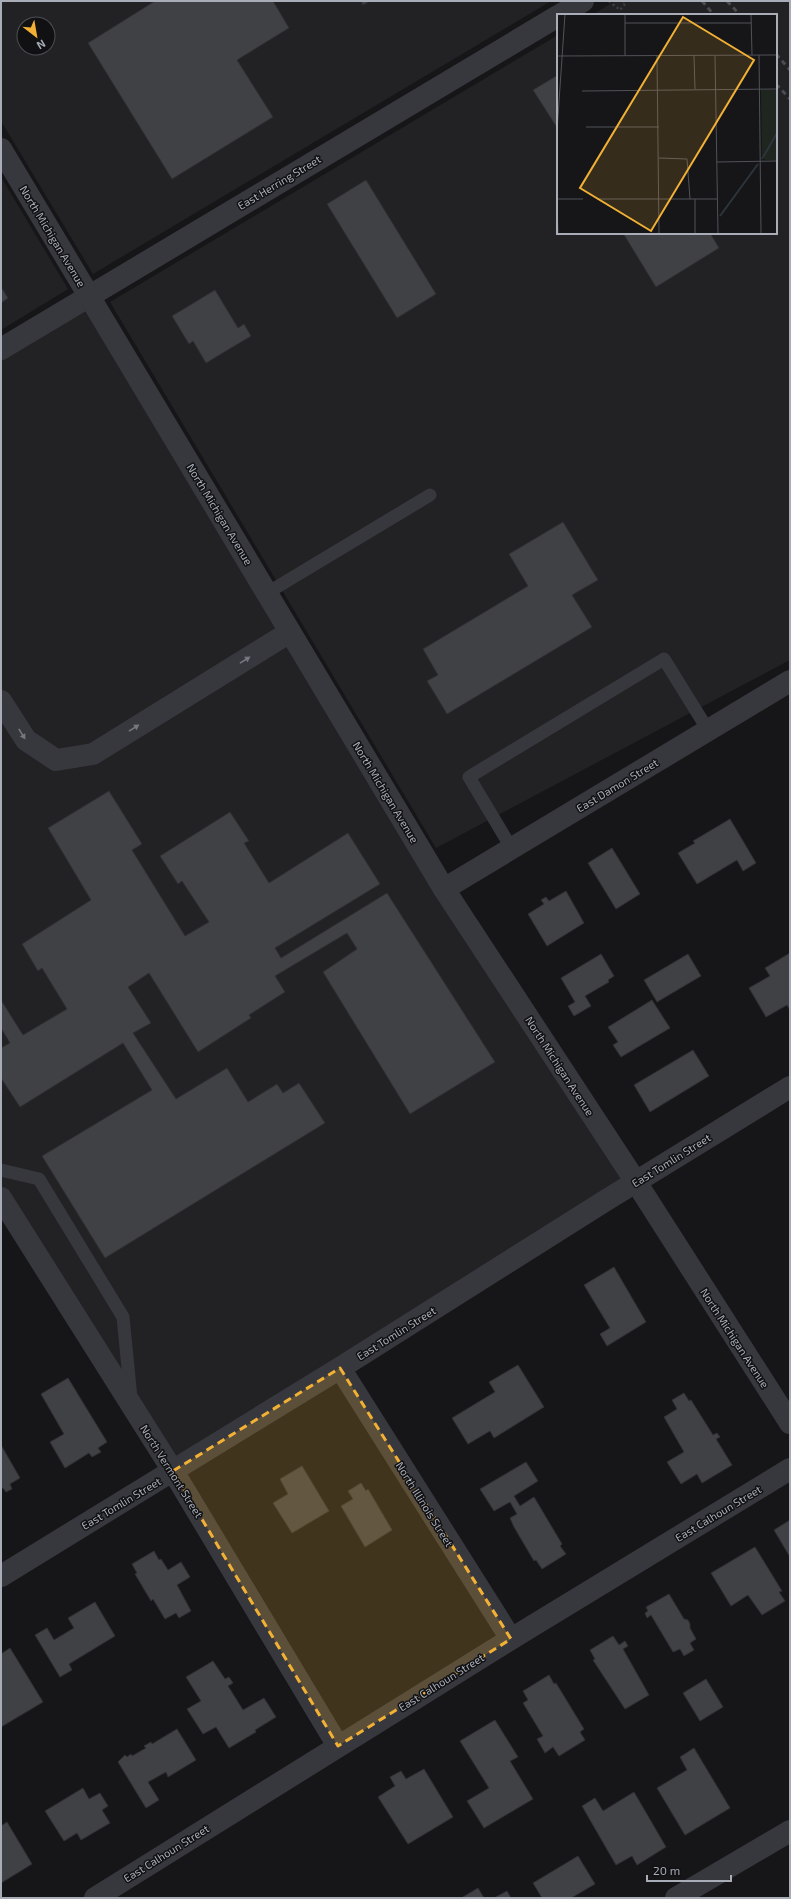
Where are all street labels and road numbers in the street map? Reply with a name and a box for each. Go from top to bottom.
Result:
street label: East Herring Street [235,152,323,212]
street label: North Michigan Avenue [18,183,88,289]
street label: North Michigan Avenue [185,461,255,567]
street label: North Michigan Avenue [351,739,421,845]
street label: East Damon Street [574,755,660,815]
street label: North Michigan Avenue [523,1014,597,1118]
street label: East Tomlin Street [629,1130,713,1190]
street label: North Michigan Avenue [698,1286,772,1390]
street label: East Tomlin Street [354,1303,438,1363]
street label: North Vermont Street [138,1422,206,1520]
street label: North Illinois Street [394,1459,456,1549]
street label: East Tomlin Street [79,1474,163,1532]
street label: East Calhoun Street [673,1482,763,1544]
street label: East Calhoun Street [396,1650,486,1714]
street label: East Calhoun Street [121,1821,211,1885]

